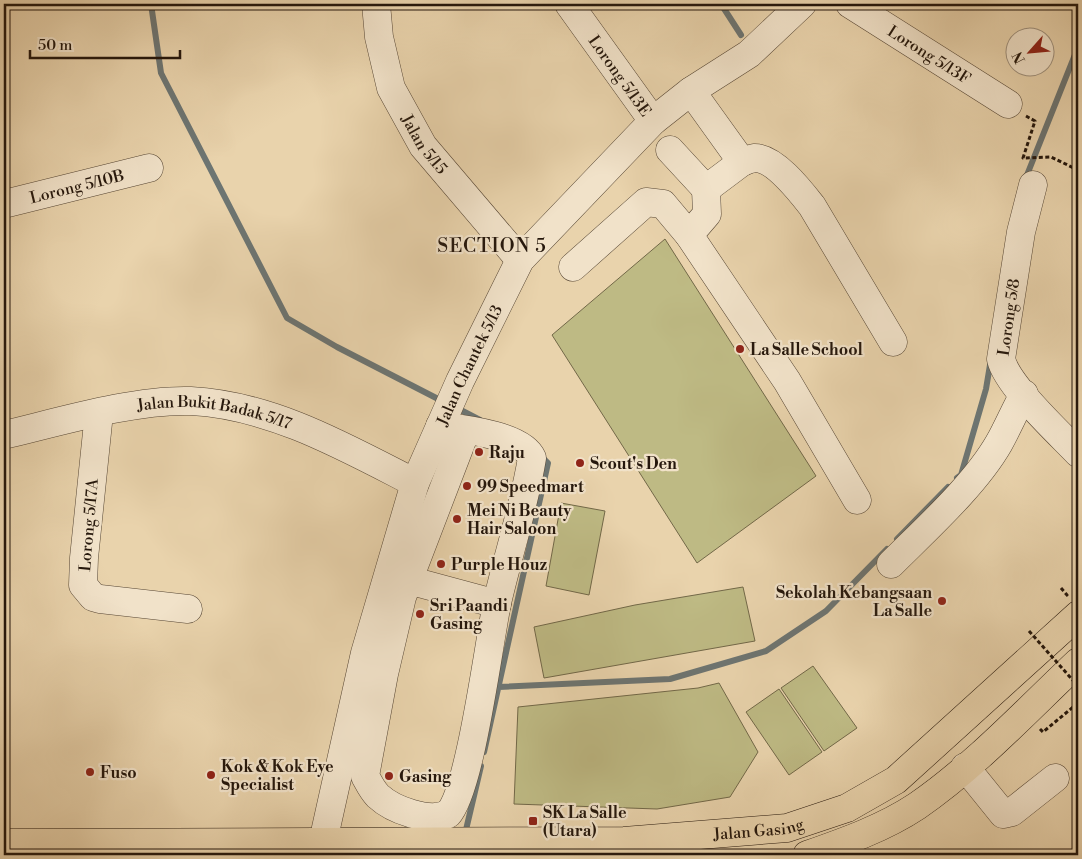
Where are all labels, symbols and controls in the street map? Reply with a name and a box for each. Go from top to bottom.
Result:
street label: Lorong 5/13F [884,21,974,89]
scale bar [30,28,180,60]
north arrow [1004,28,1054,78]
street label: Lorong 5/13E [584,32,655,121]
text: 50 m [38,36,72,55]
text: N [1009,48,1030,66]
street label: Jalan 5/15 [396,110,452,179]
street label: Lorong 5/10B [28,166,126,208]
district label: SECTION 5 [437,234,547,258]
street label: Lorong 5/8 [994,277,1024,357]
street label: Jalan Chantek 5/13 [432,301,507,430]
place label: La Salle School [750,340,864,360]
marker: La Salle School [734,343,746,355]
street label: Jalan Bukit Badak 5/17 [135,392,294,434]
place label: Raju [489,443,525,463]
marker: Raju [473,446,485,458]
place label: Scout's Den [590,454,677,474]
marker: Scout's Den [574,457,586,469]
street label: Lorong 5/17A [75,477,103,572]
place label: 99 Speedmart [477,477,584,497]
marker: 99 Speedmart [461,480,473,492]
place label: Mei Ni Beauty Hair Saloon [467,501,572,539]
marker: Mei Ni Beauty Hair Saloon [451,513,463,525]
place label: Purple Houz [451,555,548,575]
marker: Purple Houz [435,558,447,570]
place label: Sekolah Kebangsaan La Salle [776,583,932,621]
marker: Sekolah Kebangsaan La Salle [936,595,948,607]
place label: Sri Paandi Gasing [430,596,508,634]
marker: Sri Paandi Gasing [414,608,426,620]
place label: Kok & Kok Eye Specialist [221,757,334,795]
place label: Fuso [100,763,137,783]
marker: Fuso [84,766,96,778]
place label: Gasing [399,767,452,787]
marker: Kok & Kok Eye Specialist [205,769,217,781]
marker: Gasing [383,770,395,782]
place label: SK La Salle (Utara) [543,803,627,841]
street label: Jalan Gasing [712,814,807,845]
marker: SK La Salle (Utara) [527,815,539,827]

